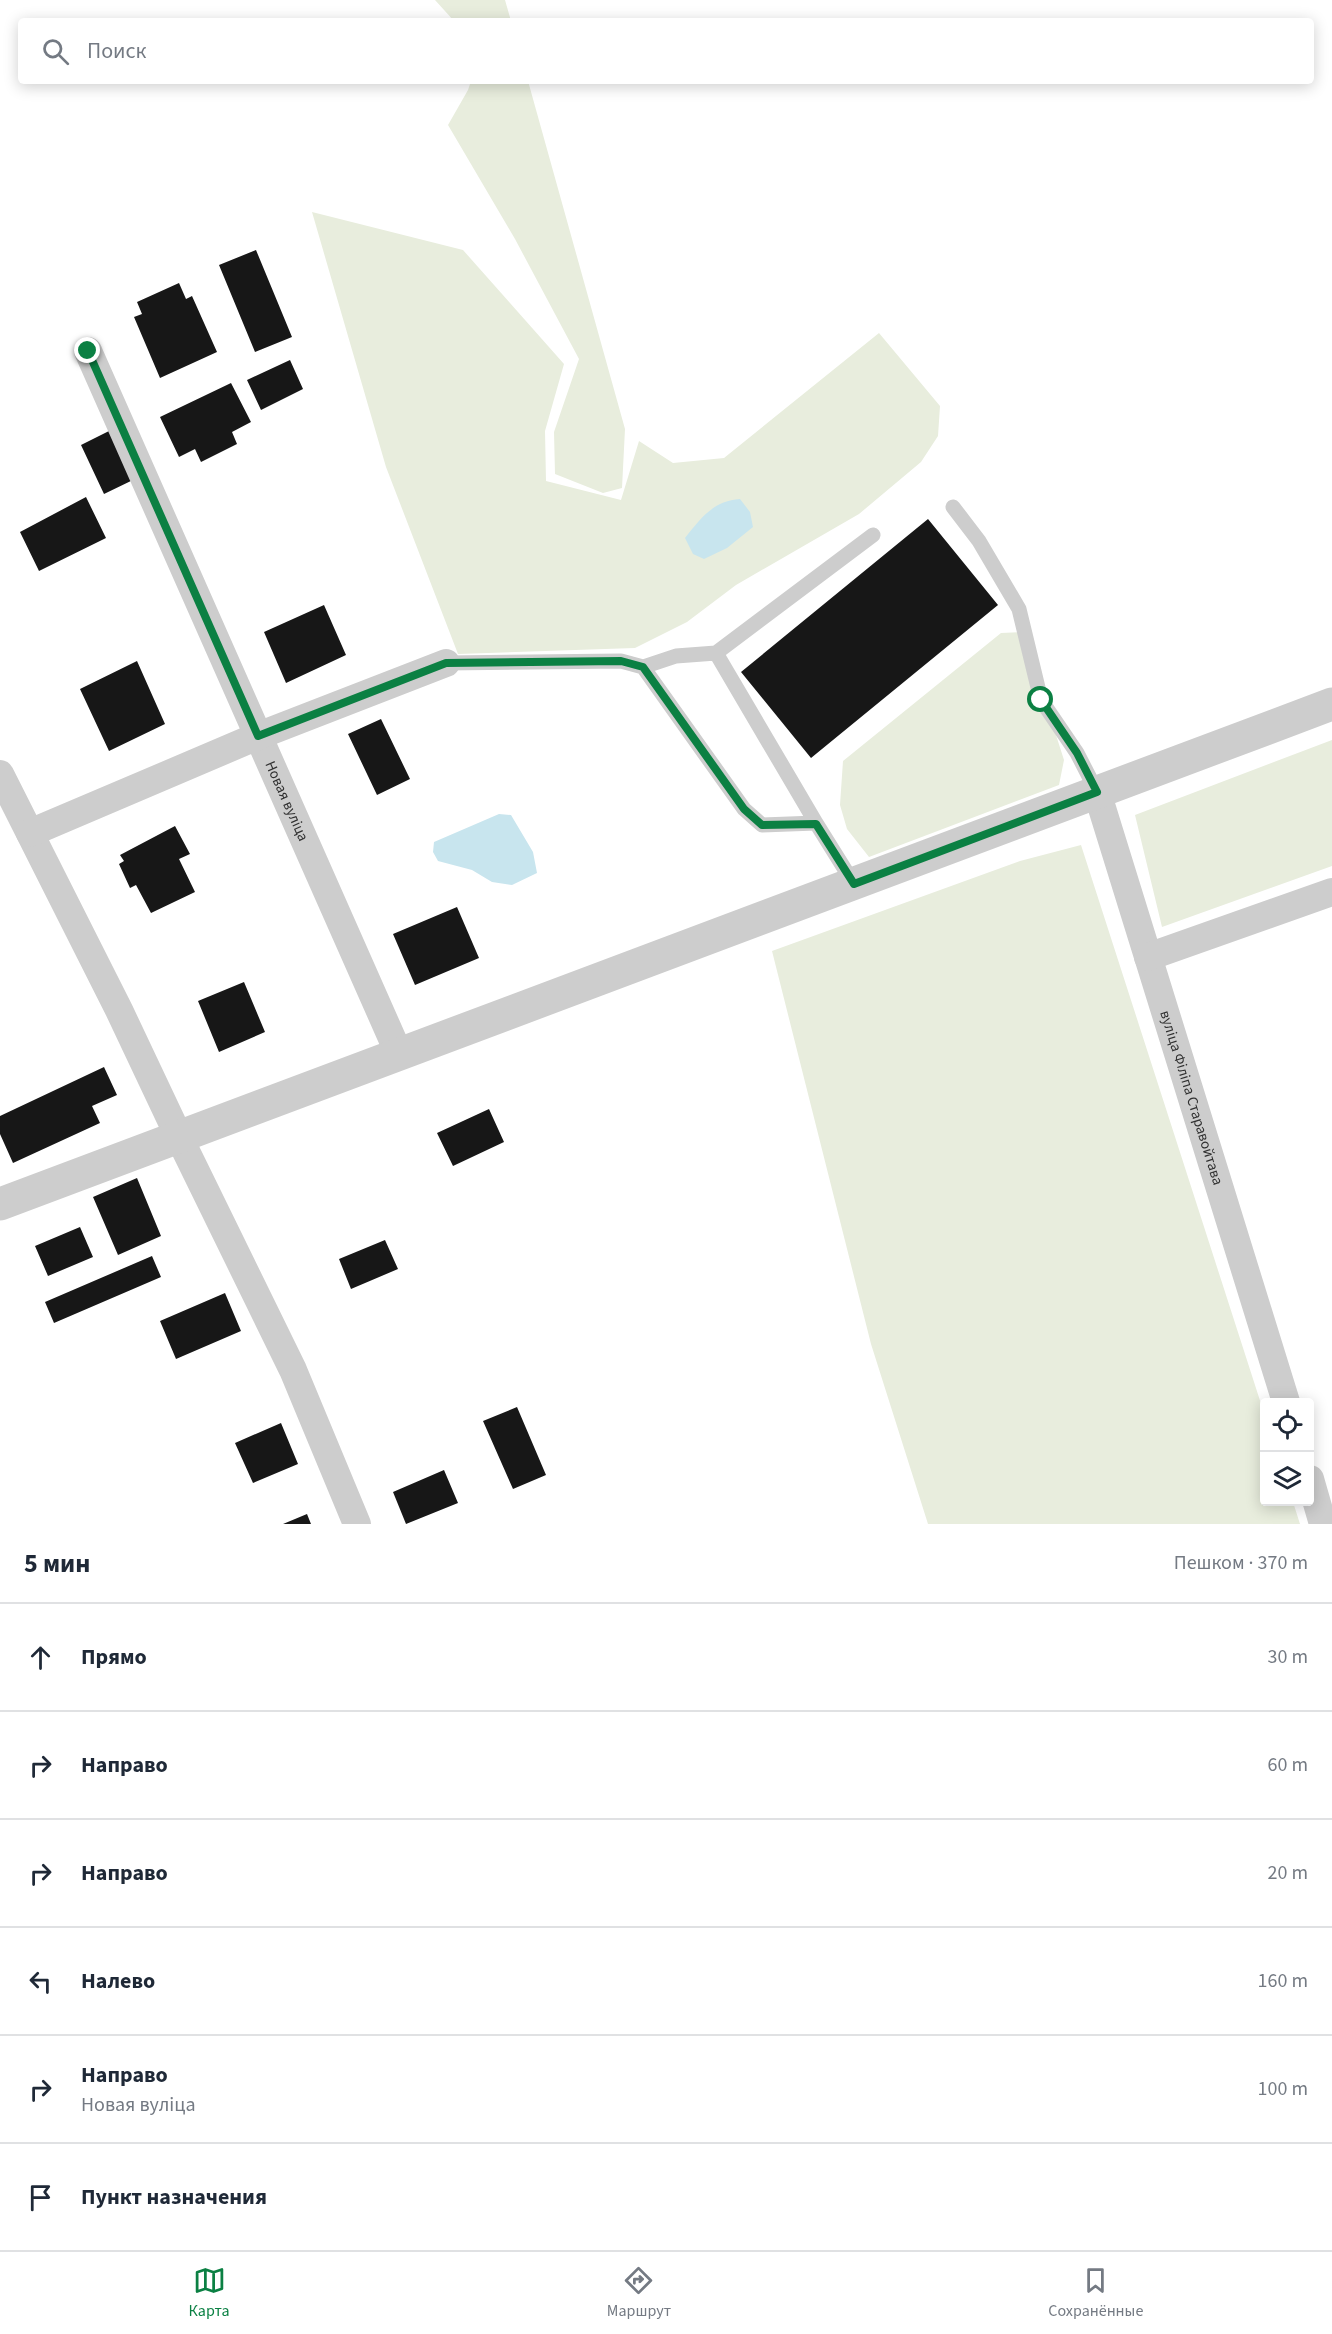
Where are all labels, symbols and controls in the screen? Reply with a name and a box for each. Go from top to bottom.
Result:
search box [18,18,1314,84]
icon: search [39,35,72,68]
text: Поиск [87,35,146,67]
route end [74,337,100,363]
route start [1027,686,1053,712]
street label: Новая вуліца [260,757,314,845]
street label: вуліца Філіпа Старавойтава [1155,1008,1229,1188]
map controls [1260,1398,1314,1506]
button: locate [1260,1398,1314,1452]
button: layers [1260,1452,1314,1506]
text: 5 мин [24,1545,90,1582]
text: Пешком · 370 m [1174,1549,1308,1577]
icon: ahead [24,1641,57,1674]
text: Прямо [81,1641,147,1673]
text: 30 m [1268,1643,1308,1671]
icon: right [24,1749,57,1782]
text: Направо [81,1749,168,1781]
text: 60 m [1268,1751,1308,1779]
icon: right [24,1857,57,1890]
text: Направо [81,1857,168,1889]
text: 20 m [1268,1859,1308,1887]
icon: left [24,1965,57,1998]
text: Налево [81,1965,155,1997]
text: 160 m [1258,1967,1308,1995]
text: Направо [81,2059,168,2091]
icon: right [24,2073,57,2106]
text: 100 m [1258,2075,1308,2103]
text: Новая вуліца [81,2091,196,2119]
icon: arrive [24,2181,57,2214]
text: Пункт назначения [81,2181,267,2213]
tab: Карта [189,2264,230,2322]
tab: Маршрут [607,2264,671,2322]
tab: Сохранённые [1048,2264,1143,2322]

